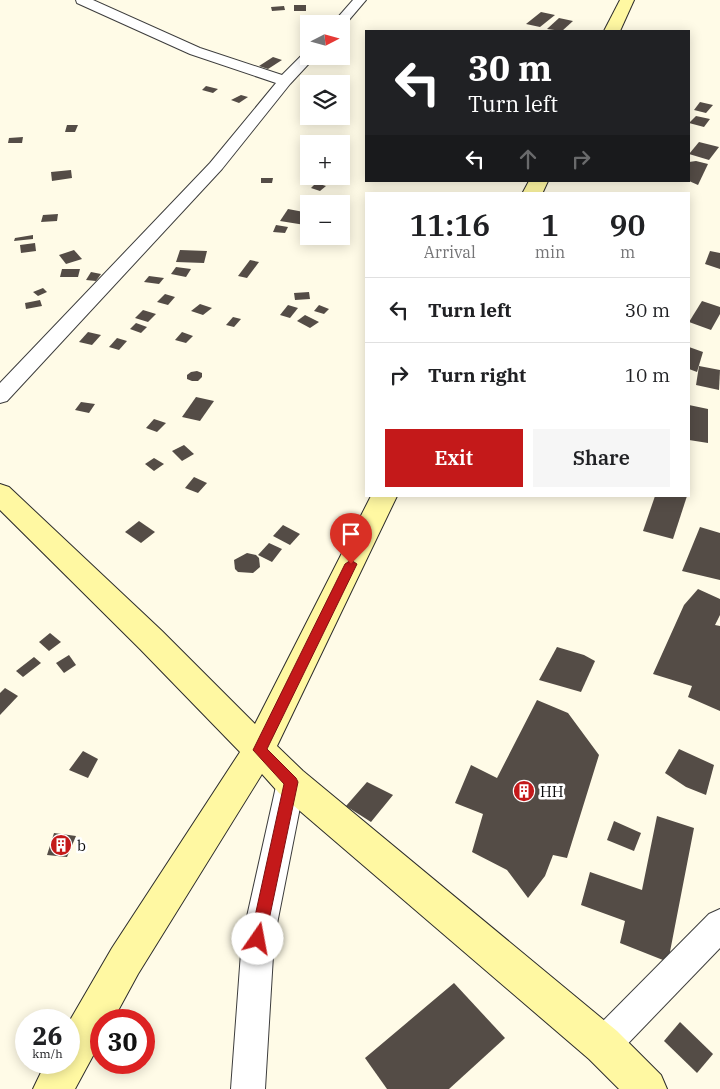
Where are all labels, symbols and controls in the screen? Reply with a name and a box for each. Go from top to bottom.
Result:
north arrow [300,15,350,65]
map controls [300,15,350,245]
text: 30 m [468,45,552,91]
icon: left [385,50,450,115]
button: layers [300,75,350,125]
text: Turn left [468,89,558,118]
button: + [300,135,350,185]
icon: left [461,145,489,173]
icon: ahead [514,145,542,173]
icon: right [567,145,595,173]
button: − [300,195,350,245]
text: 11:16 [409,205,490,244]
text: 1 [541,205,559,244]
text: 90 [610,205,646,244]
text: Arrival [424,242,476,262]
text: min [535,242,565,262]
text: m [620,242,635,262]
icon: left [385,296,413,324]
text: Turn left [428,298,511,322]
text: 30 m [625,298,670,322]
icon: right [385,361,413,389]
text: Turn right [428,363,526,387]
text: 10 m [625,363,670,387]
button: Exit [385,429,523,487]
button: Share [533,429,670,487]
pin [330,513,372,564]
icon: arrive [337,520,365,548]
building icon: HH [512,779,536,803]
place label: HH [540,782,564,801]
building icon: b [49,833,73,857]
place label: b [77,836,86,855]
position arrow [231,912,283,964]
speed limit sign: 30 [90,1009,155,1074]
text: 26 [32,1019,63,1052]
text: km/h [32,1046,63,1061]

